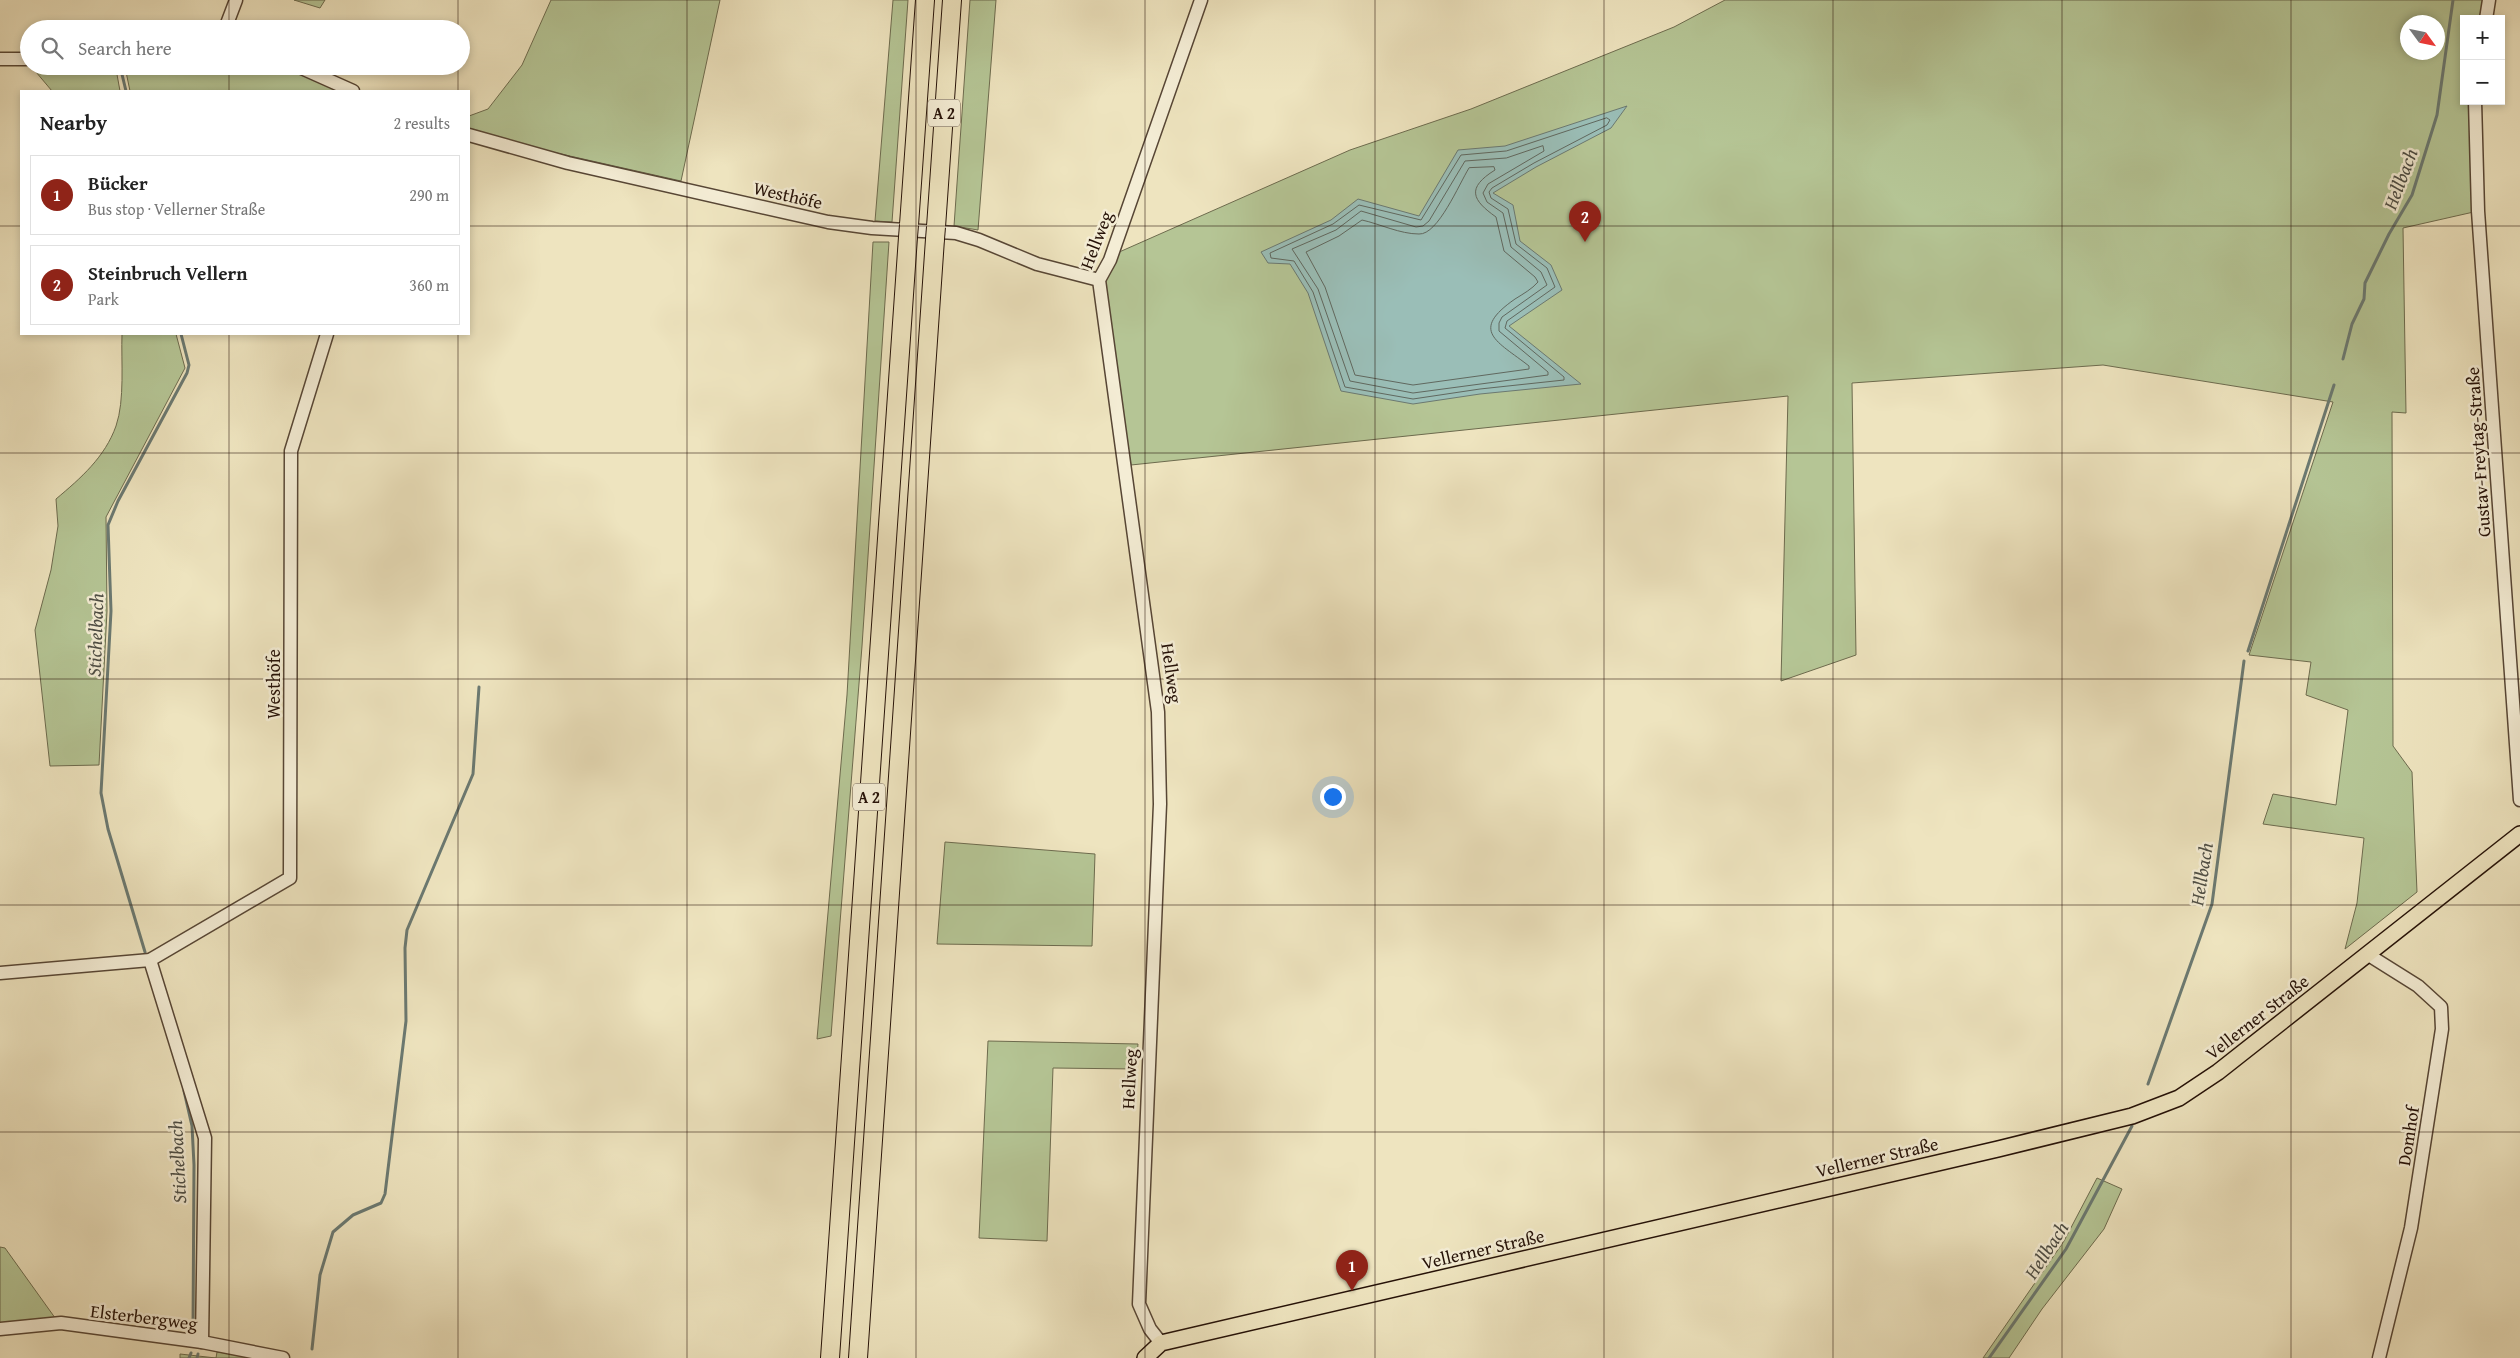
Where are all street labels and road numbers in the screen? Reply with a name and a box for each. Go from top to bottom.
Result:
road number: A 2 [928,100,960,126]
street label: Westhöfe [751,174,825,216]
street label: Hellweg [1073,207,1119,273]
street label: Gustav-Freytag-Straße [2459,366,2497,538]
street label: Hellweg [1154,641,1190,705]
street label: Westhöfe [260,649,287,719]
road number: A 2 [853,784,885,810]
street label: Vellerner Straße [2199,968,2315,1066]
street label: Hellweg [1114,1048,1144,1110]
street label: Domhof [2390,1102,2426,1168]
street label: Vellerner Straße [1813,1130,1941,1184]
street label: Vellerner Straße [1419,1222,1547,1276]
street label: Elsterbergweg [89,1297,199,1337]

